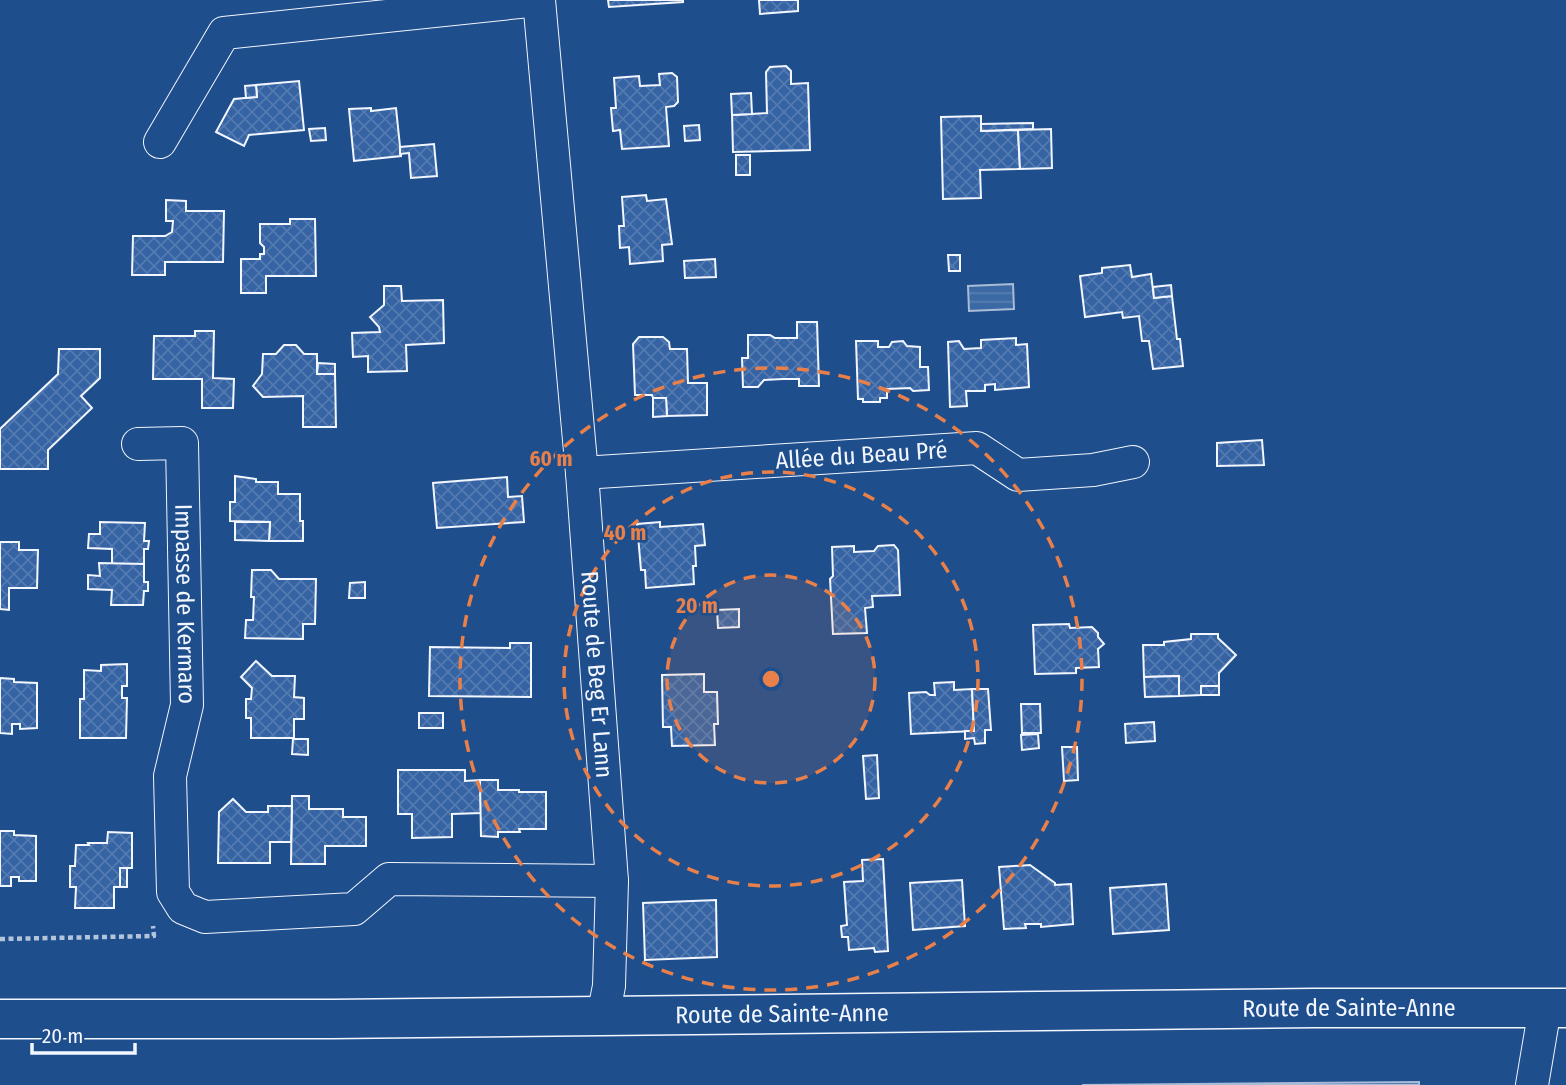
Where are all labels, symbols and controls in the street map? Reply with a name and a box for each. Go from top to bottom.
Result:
street label: Allée du Beau Pré [775,436,948,475]
text: 60 m [530,446,572,472]
street label: Impasse de Kermaro [169,504,201,704]
text: 40 m [604,520,646,546]
street label: Route de Beg Er Lann [575,570,618,779]
text: 20 m [675,593,718,619]
centre of rings [759,667,783,691]
street label: Route de Sainte-Anne [1242,994,1456,1023]
street label: Route de Sainte-Anne [675,999,889,1029]
scale bar [32,1012,135,1056]
text: 20 m [42,1023,83,1049]

